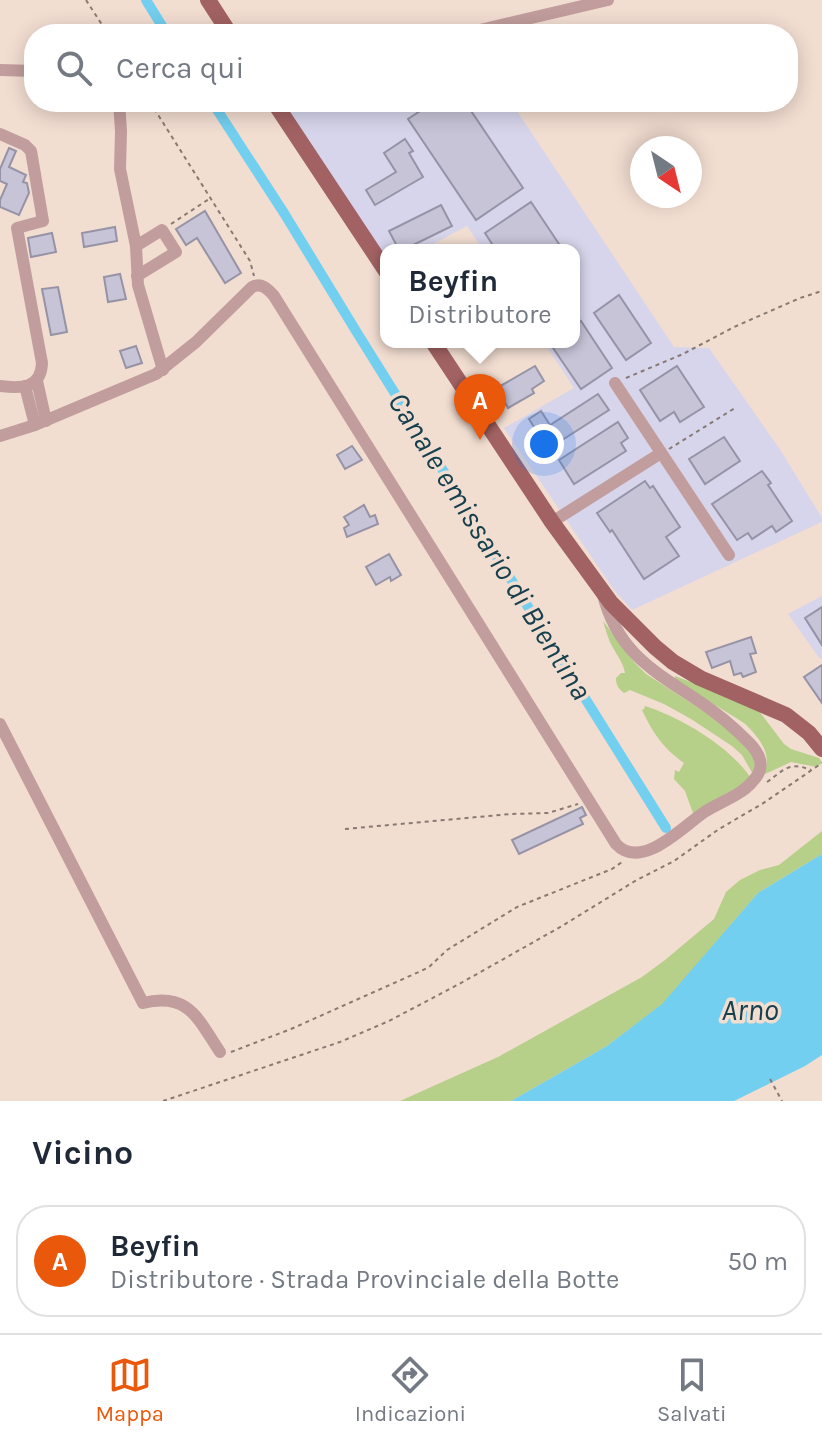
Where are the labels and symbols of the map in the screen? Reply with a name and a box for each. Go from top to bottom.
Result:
north arrow [630,136,702,208]
pin: A [454,374,506,440]
water label: Canale emissario di Bientina [380,385,600,707]
your location [524,424,564,464]
water label: Arno [722,992,779,1028]

